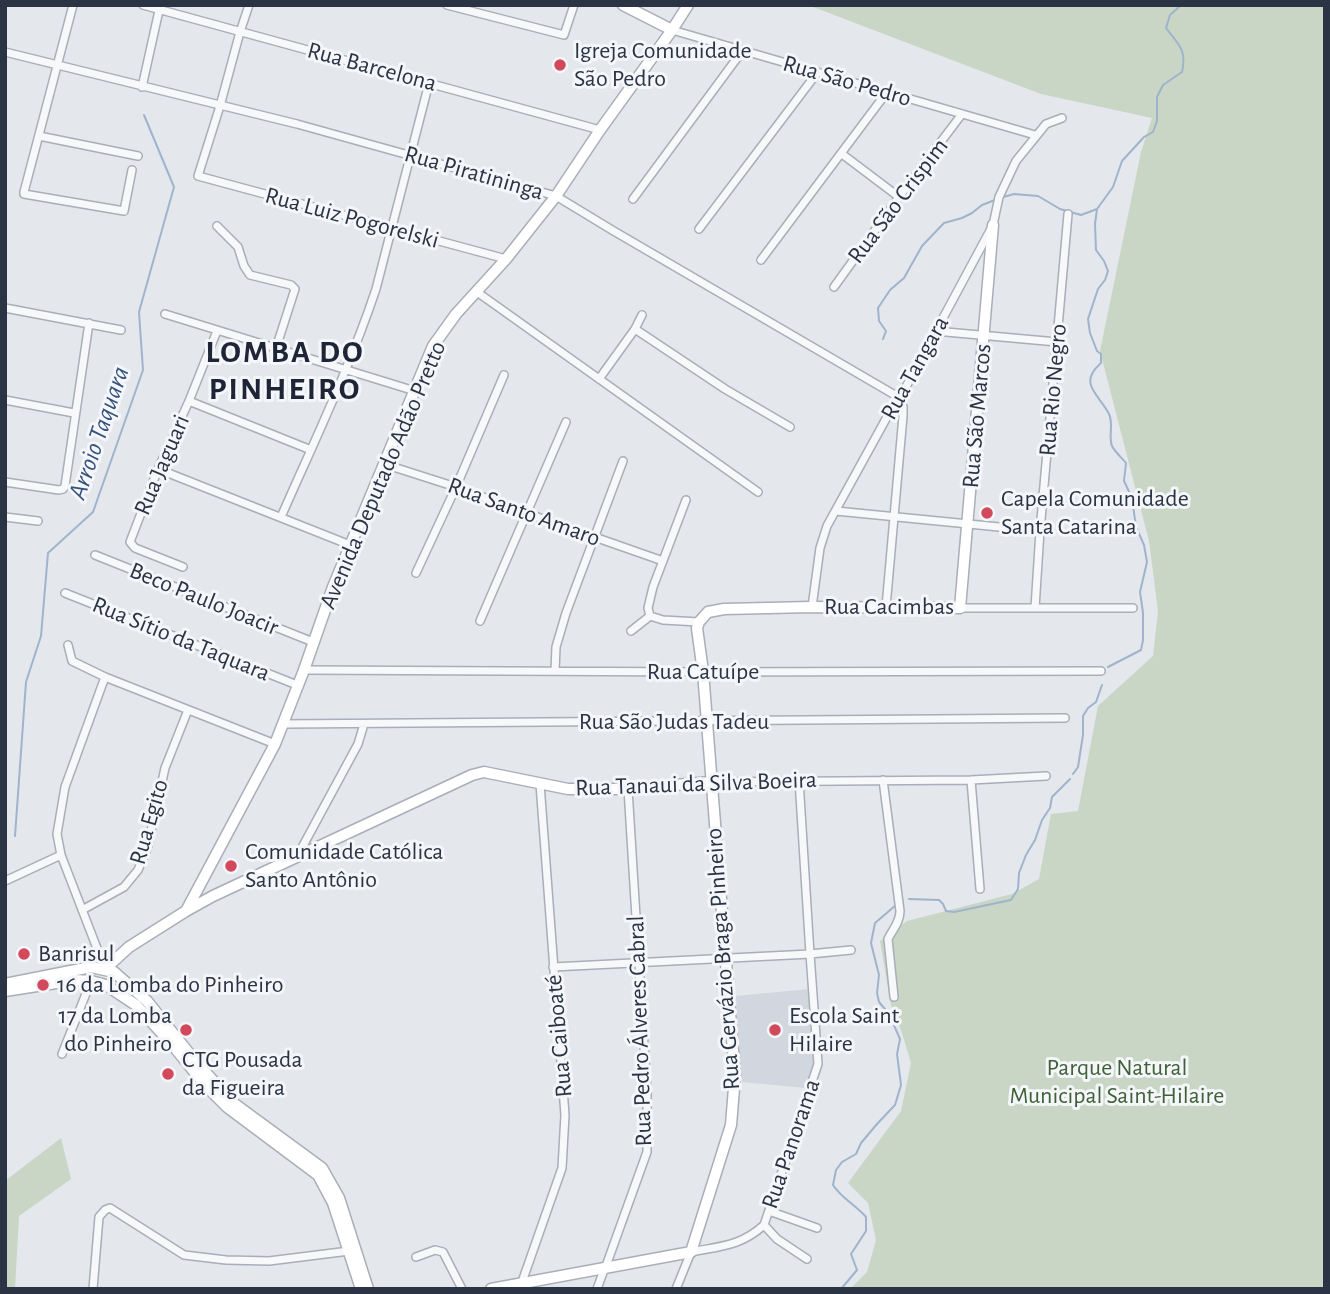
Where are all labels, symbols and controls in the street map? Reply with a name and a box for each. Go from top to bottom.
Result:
street label: Rua Barcelona [304,36,440,98]
place label: Igreja Comunidade São Pedro [574,37,752,93]
street label: Rua São Pedro [779,49,915,113]
marker: Igreja Comunidade São Pedro [552,57,568,73]
street label: Rua São Crispim [842,133,954,269]
street label: Rua Piratininga [401,139,547,207]
street label: Rua Luiz Pogorelski [262,181,442,255]
street label: Rua Tangara [875,311,955,425]
street label: Rua Rio Negro [1033,323,1073,457]
district label: LOMBA DO PINHEIRO [206,333,364,408]
street label: Avenida Deputado Adão Pretto [313,337,453,613]
street label: Rua São Marcos [956,343,998,489]
water label: Arroio Taquara [62,362,136,504]
street label: Rua Jaguari [128,410,196,520]
street label: Rua Santo Amaro [444,471,604,553]
place label: Capela Comunidade Santa Catarina [1001,485,1189,541]
marker: Capela Comunidade Santa Catarina [979,505,995,521]
street label: Beco Paulo Joacir [125,556,283,642]
street label: Rua Sítio da Taquara [88,590,274,688]
street label: Rua Cacimbas [824,593,954,621]
street label: Rua Catuípe [647,658,759,686]
street label: Rua São Judas Tadeu [579,708,769,736]
street label: Rua Tanaui da Silva Boeira [575,765,817,803]
street label: Rua Egito [123,776,175,868]
street label: Rua Gervázio Braga Pinheiro [699,827,747,1091]
place label: Comunidade Católica Santo Antônio [245,838,443,894]
marker: Comunidade Católica Santo Antônio [223,858,239,874]
street label: Rua Pedro Álveres Cabral [622,915,658,1147]
place label: Banrisul [38,940,114,968]
marker: Banrisul [16,946,32,962]
place label: 16 da Lomba do Pinheiro [57,971,283,999]
street label: Rua Caiboaté [539,973,579,1099]
marker: 16 da Lomba do Pinheiro [35,977,51,993]
place label: 17 da Lomba do Pinheiro [58,1002,172,1058]
place label: Escola Saint Hilaire [789,1002,899,1058]
marker: 17 da Lomba do Pinheiro [178,1022,194,1038]
marker: Escola Saint Hilaire [767,1022,783,1038]
place label: CTG Pousada da Figueira [182,1046,303,1102]
park label: Parque Natural Municipal Saint-Hilaire [1010,1054,1224,1110]
marker: CTG Pousada da Figueira [160,1066,176,1082]
street label: Rua Panorama [755,1075,827,1213]

